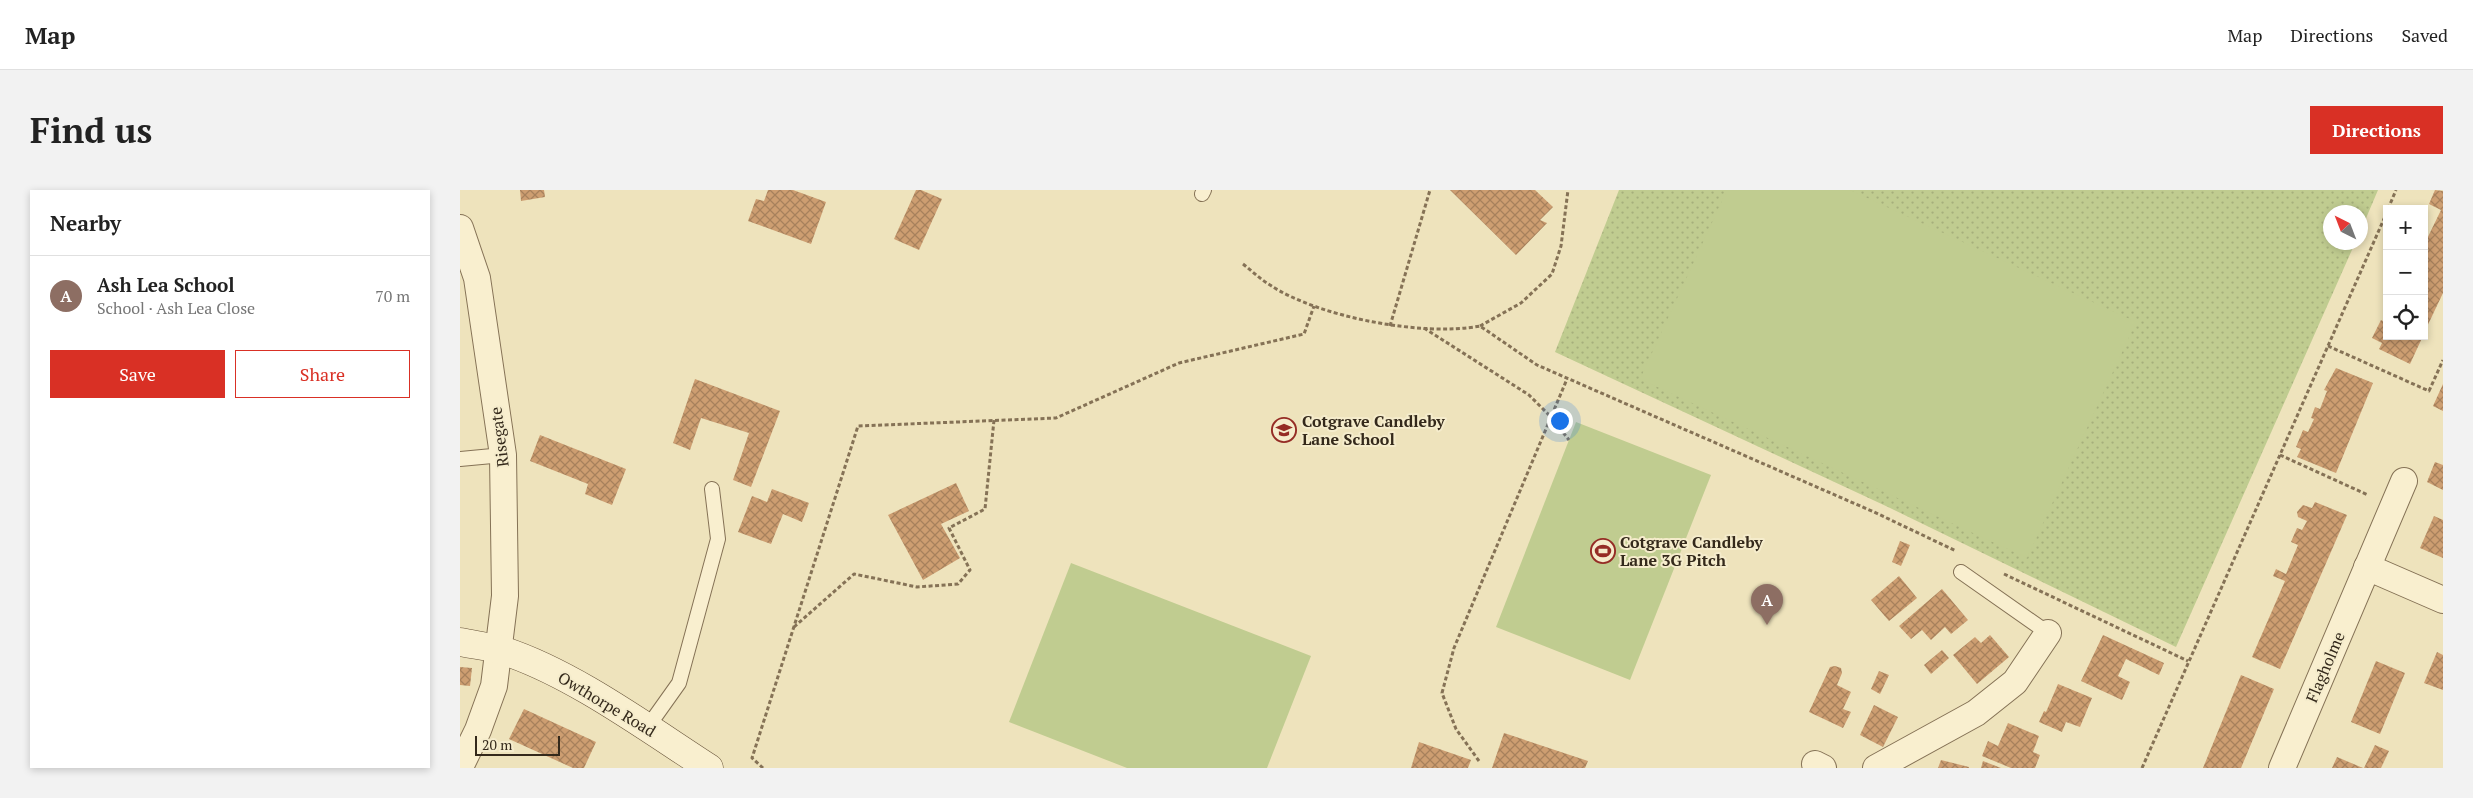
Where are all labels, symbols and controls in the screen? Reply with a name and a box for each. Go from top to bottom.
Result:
text: Map [25,19,75,51]
text: Map [2227,23,2262,47]
text: Directions [2290,23,2373,47]
text: Saved [2401,23,2448,47]
button: Directions [2310,106,2443,154]
text: Find us [30,107,152,153]
north arrow [2323,205,2368,250]
map controls [2383,205,2428,340]
button: + [2383,205,2428,250]
text: Nearby [50,209,121,237]
button: − [2383,250,2428,295]
text: Ash Lea School [97,272,235,297]
text: A [60,285,72,307]
text: 70 m [375,285,410,307]
button: locate [2383,295,2428,340]
text: School · Ash Lea Close [97,297,255,319]
button: Save [50,350,225,398]
button: Share [235,350,410,398]
street label: Risegate [484,406,514,468]
your location [1547,408,1573,434]
place label: Cotgrave Candleby Lane School [1302,410,1445,450]
school or university icon: Cotgrave Candleby Lane School [1271,417,1297,443]
place label: Cotgrave Candleby Lane 3G Pitch [1620,531,1763,571]
sports icon: Cotgrave Candleby Lane 3G Pitch [1590,538,1616,564]
pin: A [1751,584,1783,625]
street label: Flagholme [2300,628,2350,706]
street label: Owthorpe Road [554,666,660,742]
scale bar [475,733,560,756]
text: 20 m [482,735,512,754]

